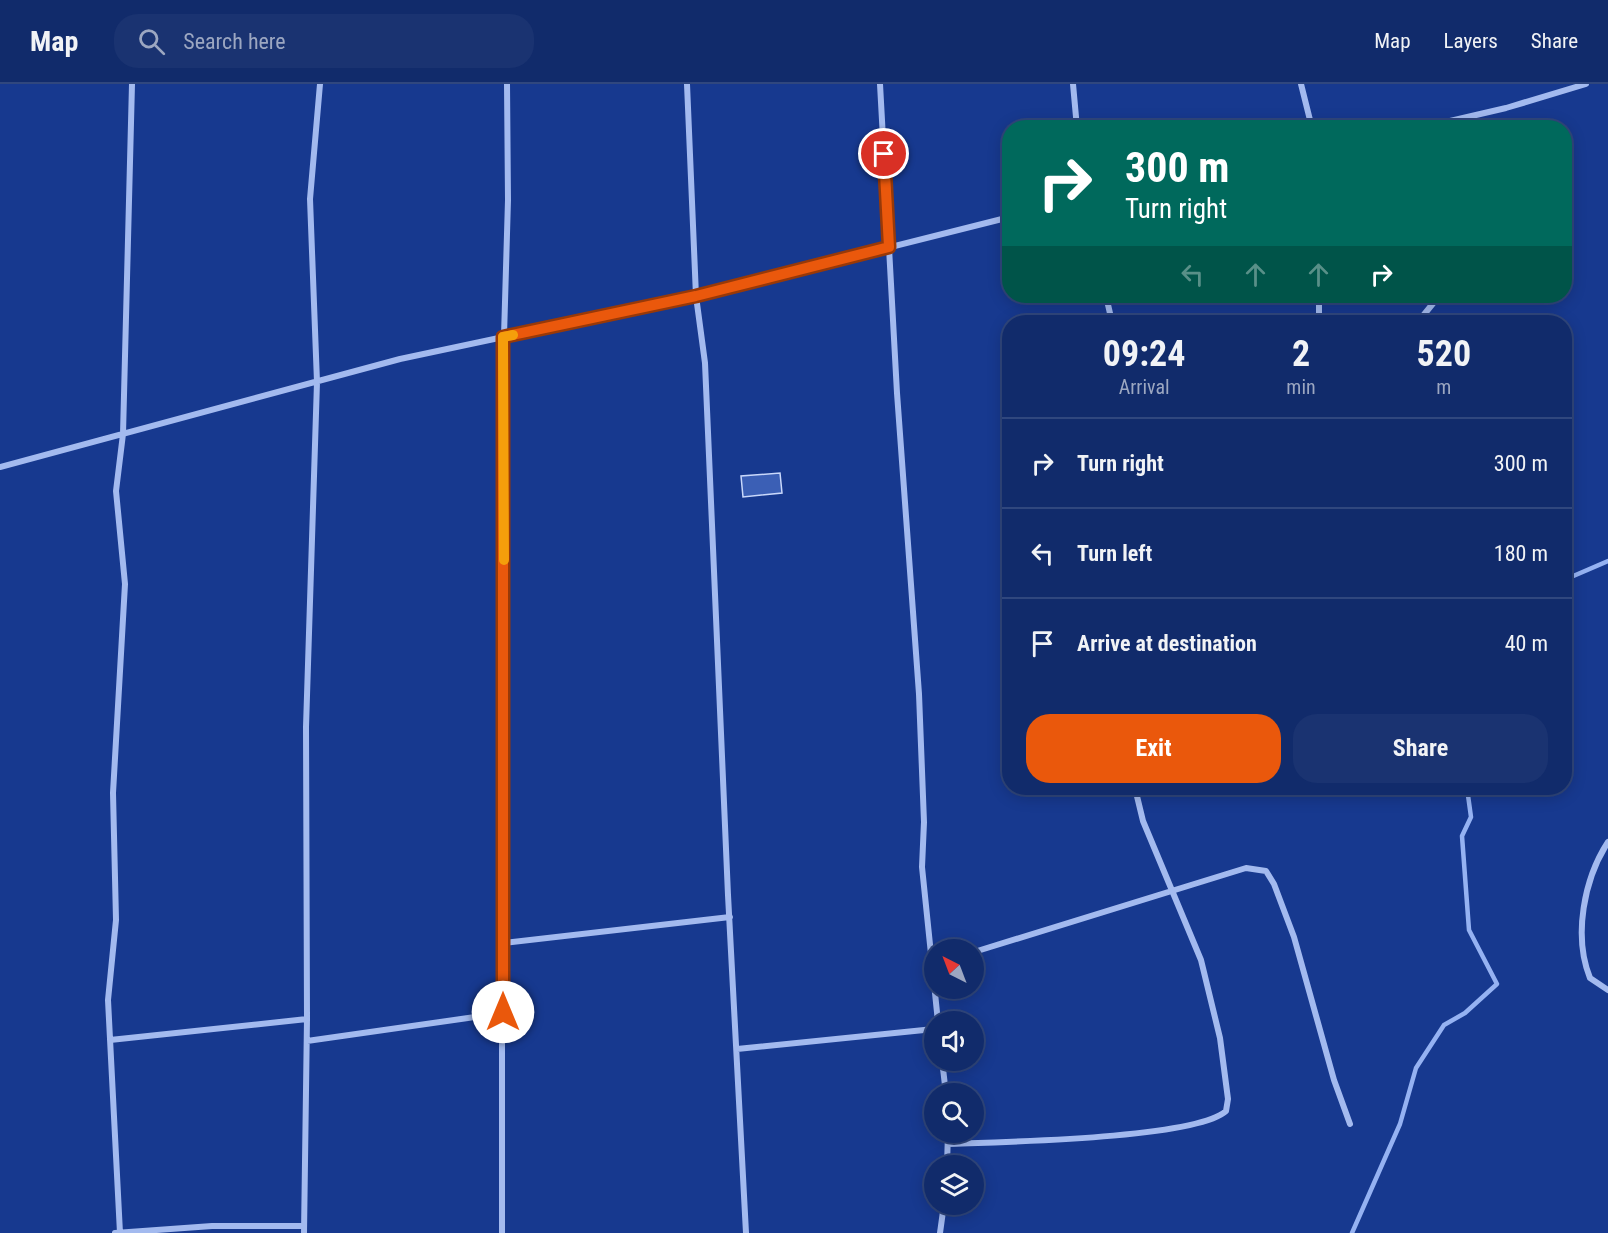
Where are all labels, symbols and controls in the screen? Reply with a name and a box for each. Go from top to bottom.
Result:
search box [114,14,534,68]
text: Map [30,25,78,58]
icon: search [135,25,168,58]
text: Search here [183,29,286,54]
text: Map [1374,29,1411,53]
text: Layers [1444,29,1498,53]
text: Share [1531,29,1578,53]
pin [858,128,909,179]
icon: arrive [867,137,900,170]
text: 300 m [1125,143,1230,192]
icon: right [1026,144,1104,222]
text: Turn right [1125,193,1227,225]
icon: left [1176,258,1209,291]
icon: ahead [1239,258,1272,291]
icon: ahead [1302,258,1335,291]
icon: right [1365,258,1398,291]
text: 09:24 [1103,333,1185,375]
text: 2 [1292,333,1310,375]
text: 520 [1417,333,1471,375]
text: Arrival [1119,375,1170,399]
text: min [1286,375,1316,399]
text: m [1436,375,1451,399]
icon: right [1026,447,1059,480]
text: Turn right [1077,451,1164,476]
text: 300 m [1494,451,1548,476]
icon: left [1026,537,1059,570]
text: Turn left [1077,541,1152,566]
text: 180 m [1494,541,1548,566]
icon: arrive [1026,627,1059,660]
text: Arrive at destination [1077,631,1257,656]
text: 40 m [1505,631,1548,656]
button: Exit [1026,714,1281,783]
button: Share [1293,714,1548,783]
north arrow [924,939,984,999]
map controls [924,939,984,1215]
position arrow [471,980,535,1044]
button: sound [924,1011,984,1071]
button: search [924,1083,984,1143]
button: layers [924,1155,984,1215]

